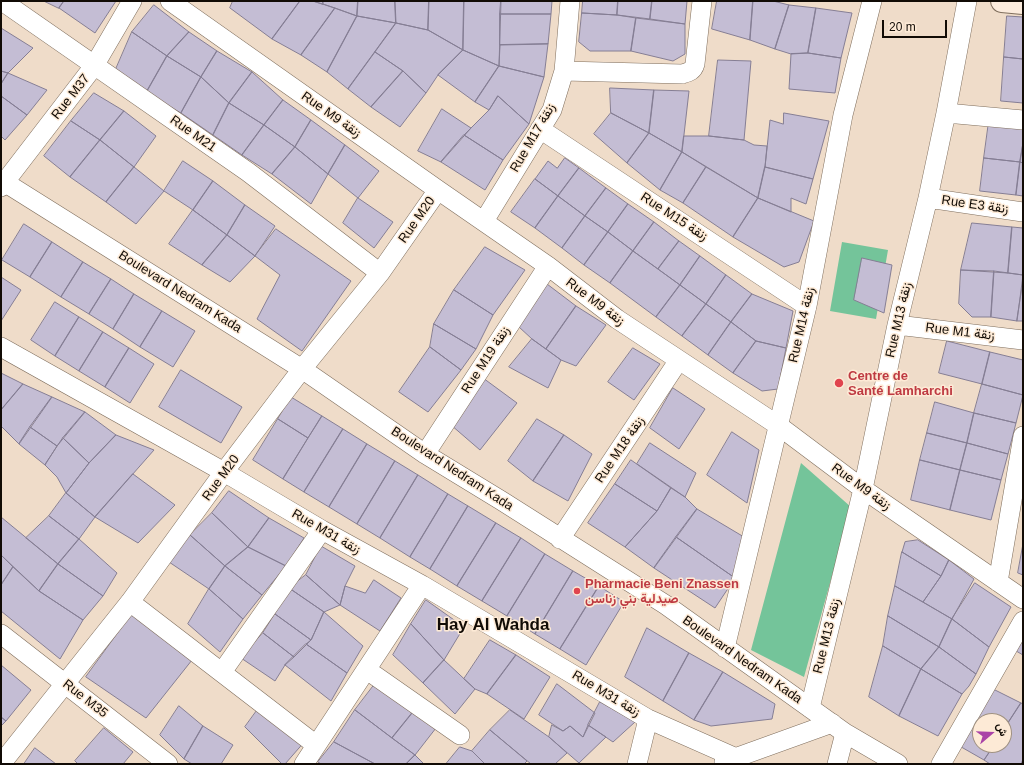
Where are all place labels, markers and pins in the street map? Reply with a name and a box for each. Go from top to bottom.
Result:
place label: Centre de Santé Lamharchi [848,368,953,399]
marker: Centre de Santé Lamharchi [833,377,845,389]
place label: Pharmacie Beni Znassen صيدلية بني زناسن [585,576,739,607]
marker: Pharmacie Beni Znassen صيدلية بني زناسن [572,586,582,596]

